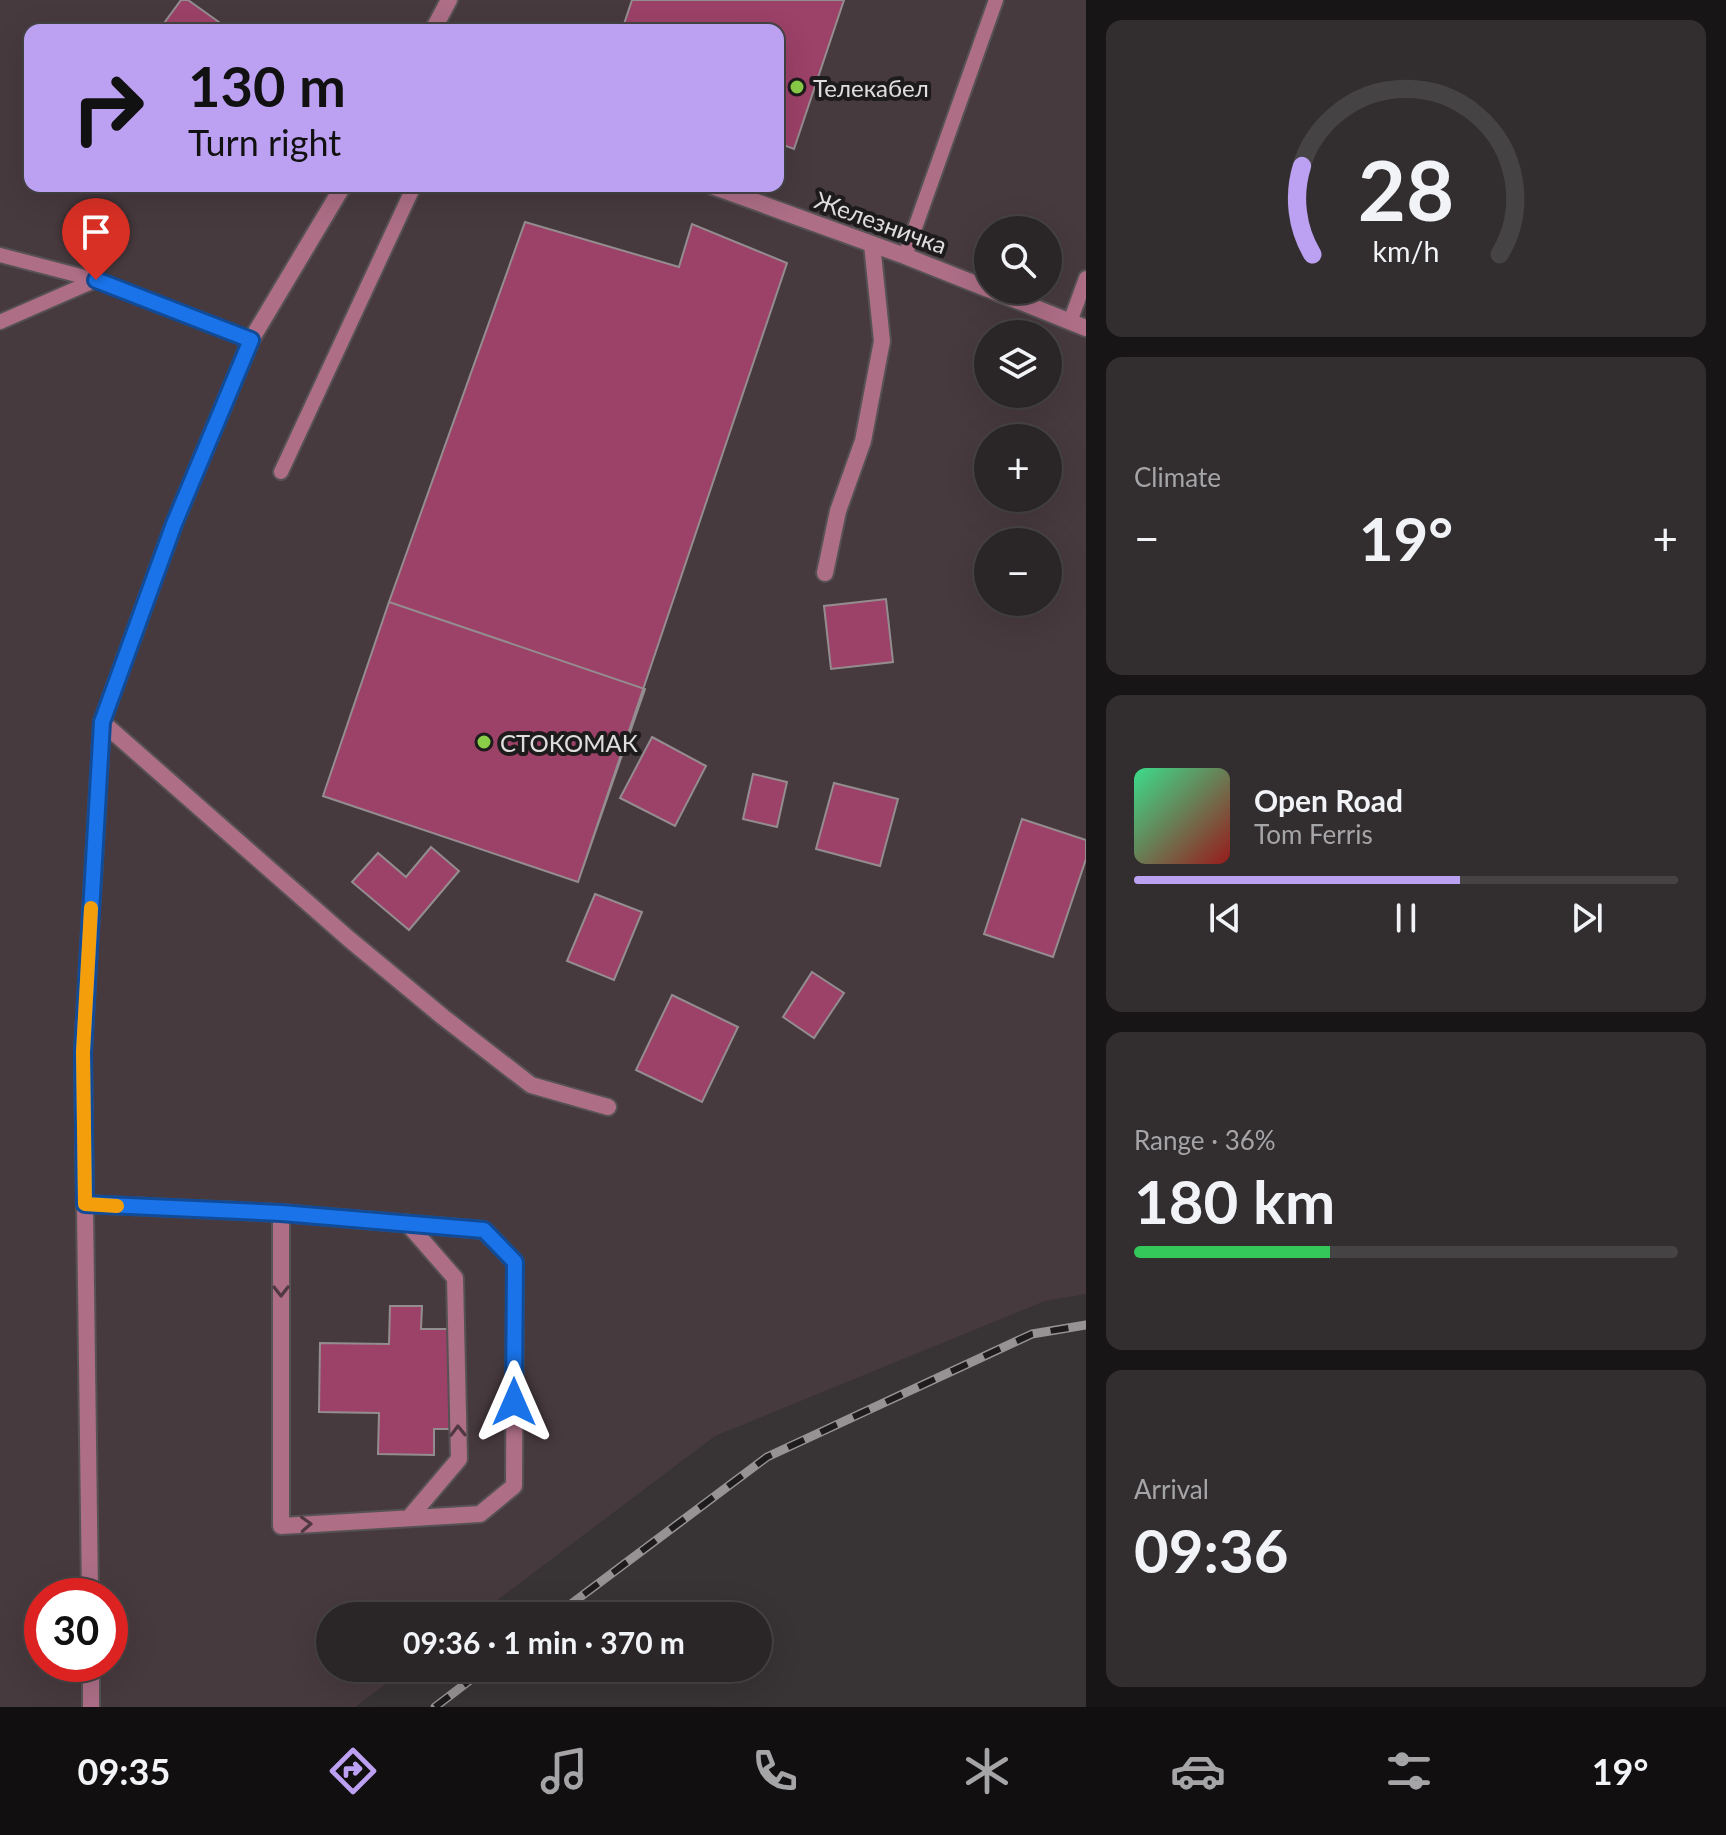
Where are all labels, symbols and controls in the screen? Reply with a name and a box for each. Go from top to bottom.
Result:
text: 130 m [188,52,346,119]
icon: right [56,56,160,160]
place label: Телекабел [813,73,929,102]
marker: Телекабел [788,78,806,96]
text: Turn right [188,120,341,164]
text: 28 [1358,138,1454,238]
street label: Железничка [811,185,951,259]
pin [62,198,130,280]
icon: arrive [74,210,118,254]
map controls [974,216,1062,616]
button: search [974,216,1062,304]
text: km/h [1373,234,1439,268]
button: layers [974,320,1062,408]
button: + [974,424,1062,512]
text: Climate [1134,461,1221,493]
text: 19° [1359,502,1453,574]
text: − [1134,512,1160,564]
text: + [1652,512,1678,564]
button: − [974,528,1062,616]
place label: СТОКОМАК [500,728,638,757]
marker: СТОКОМАК [475,733,493,751]
text: Open Road [1254,782,1403,818]
text: Tom Ferris [1254,818,1373,850]
icon: previous [1203,896,1247,940]
icon: pause [1384,896,1428,940]
icon: next [1565,896,1609,940]
text: Range · 36% [1134,1124,1276,1156]
text: 180 km [1134,1165,1335,1237]
one-way arrow [272,1285,290,1298]
position arrow [472,1360,556,1444]
one-way arrow [449,1424,467,1437]
text: Arrival [1134,1473,1209,1505]
text: 09:36 [1134,1514,1289,1586]
one-way arrow [300,1516,313,1533]
speed limit sign: 30 [24,1578,128,1682]
text: 09:36 · 1 min · 370 m [403,1624,685,1660]
icon: directions [325,1743,381,1799]
icon: music [536,1743,592,1799]
icon: phone [747,1743,803,1799]
icon: climate [959,1743,1015,1799]
icon: car [1170,1743,1226,1799]
icon: filters [1381,1743,1437,1799]
text: 09:35 [78,1749,170,1793]
text: 19° [1592,1749,1648,1793]

